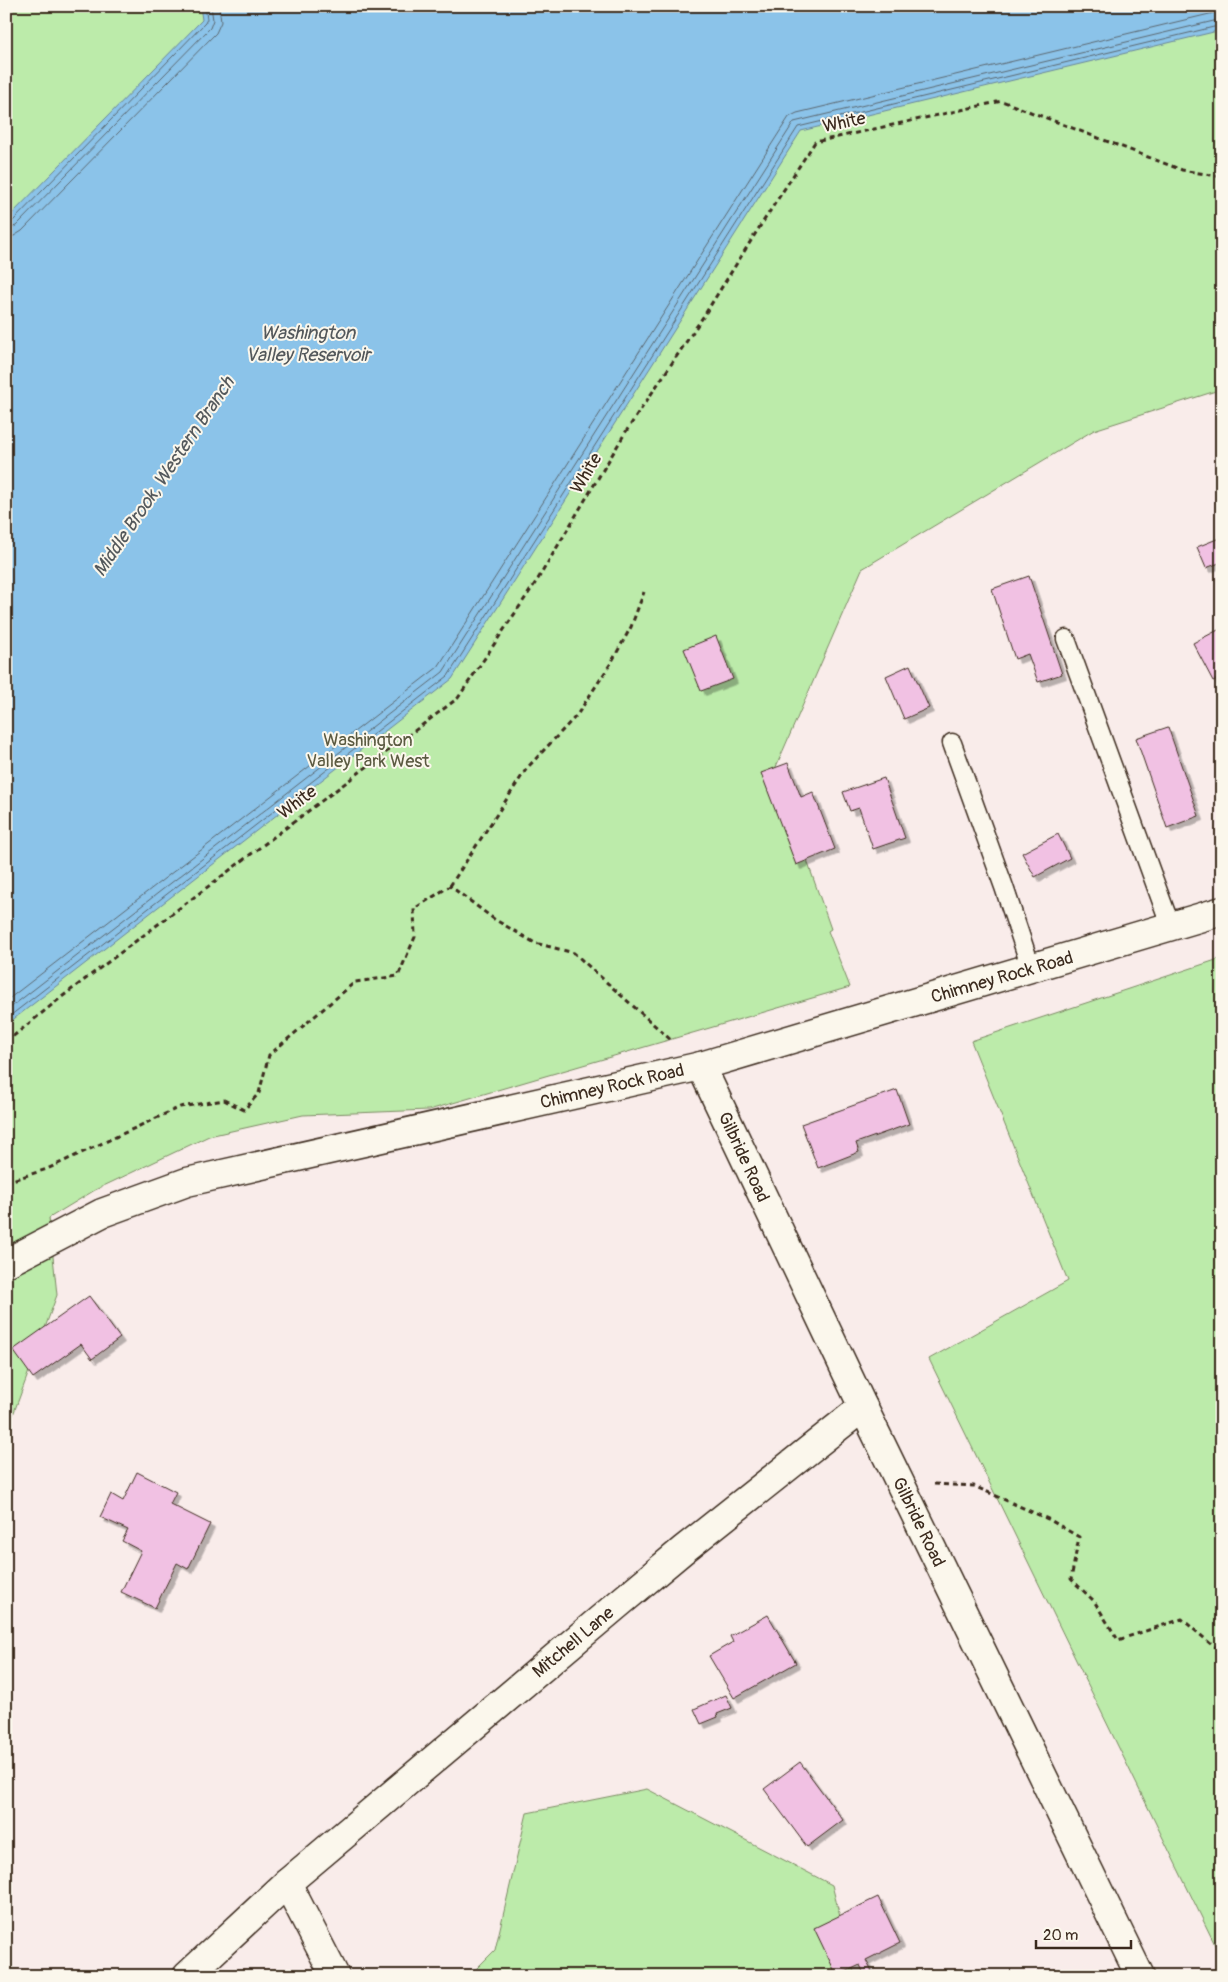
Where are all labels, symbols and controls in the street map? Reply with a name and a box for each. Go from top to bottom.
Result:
street label: White [821,107,868,138]
water label: Washington Valley Reservoir [246,321,373,367]
water label: Middle Brook, Western Branch [88,371,240,581]
street label: White [565,449,608,498]
park label: Washington Valley Park West [306,729,430,773]
street label: White [273,780,322,825]
street label: Chimney Rock Road [928,946,1076,1009]
street label: Chimney Rock Road [538,1059,686,1114]
street label: Gilbride Road [713,1108,774,1206]
street label: Gilbride Road [887,1474,950,1571]
street label: Mitchell Lane [528,1602,619,1683]
scale bar [1036,1917,1130,1949]
text: 20 m [1043,1926,1078,1945]

